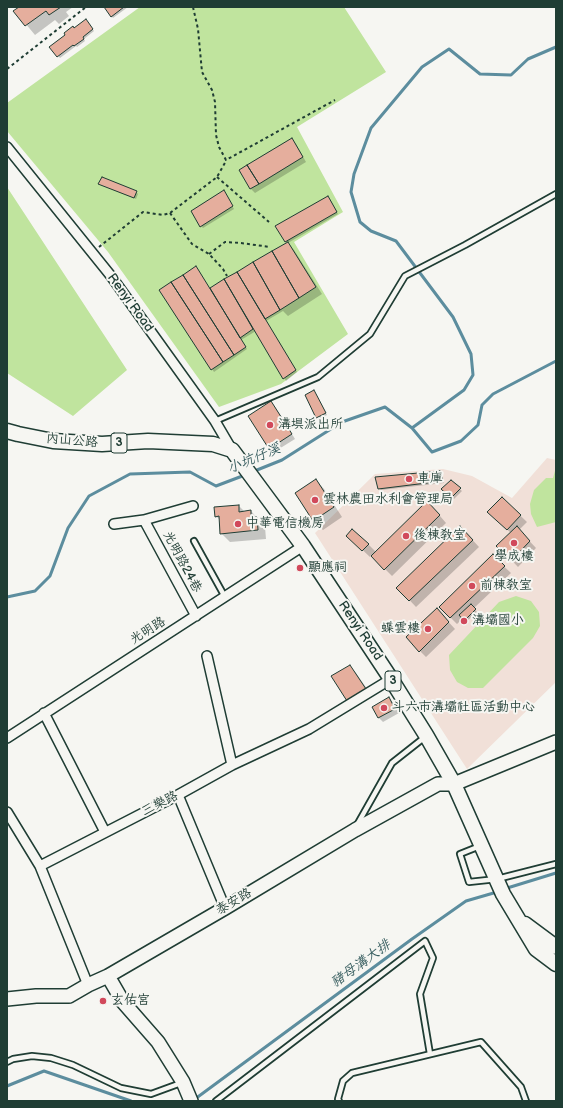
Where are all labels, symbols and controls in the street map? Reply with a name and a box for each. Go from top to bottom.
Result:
street label: Renyi Road [104,271,156,335]
place label: 溝埧派出所 [278,417,343,433]
marker: 溝埧派出所 [265,420,275,430]
street label: 內山公路 [45,431,99,451]
road number: 3 [111,433,127,453]
water label: 小坑仔溪 [225,440,283,478]
place label: 車庫 [417,471,443,487]
marker: 車庫 [404,474,414,484]
place label: 雲林農田水利會管理局 [323,492,453,508]
marker: 雲林農田水利會管理局 [310,495,320,505]
place label: 中華電信機房 [246,516,324,532]
marker: 中華電信機房 [233,519,243,529]
place label: 後棟教室 [414,528,466,544]
street label: 光明路24巷 [159,529,205,595]
marker: 後棟教室 [401,531,411,541]
marker: 學成樓 [509,538,519,548]
place label: 學成樓 [495,549,533,565]
place label: 顯應祠 [308,560,347,576]
marker: 顯應祠 [295,563,305,573]
place label: 前棟教室 [480,578,532,594]
marker: 前棟教室 [467,581,477,591]
street label: Renyi Road [334,598,386,664]
place label: 溝壩國小 [472,613,524,629]
street label: 光明路 [127,614,169,648]
marker: 溝壩國小 [459,616,469,626]
place label: 蝶雲樓 [381,621,420,637]
marker: 蝶雲樓 [423,624,433,634]
road number: 3 [385,671,401,691]
place label: 斗六市溝壩社區活動中心 [392,700,535,716]
marker: 斗六市溝壩社區活動中心 [379,703,389,713]
street label: 三樂路 [139,788,181,820]
street label: 泰安路 [213,885,255,919]
water label: 豬母溝大排 [328,937,394,991]
place label: 玄佑宮 [111,993,150,1009]
marker: 玄佑宮 [98,996,108,1006]

